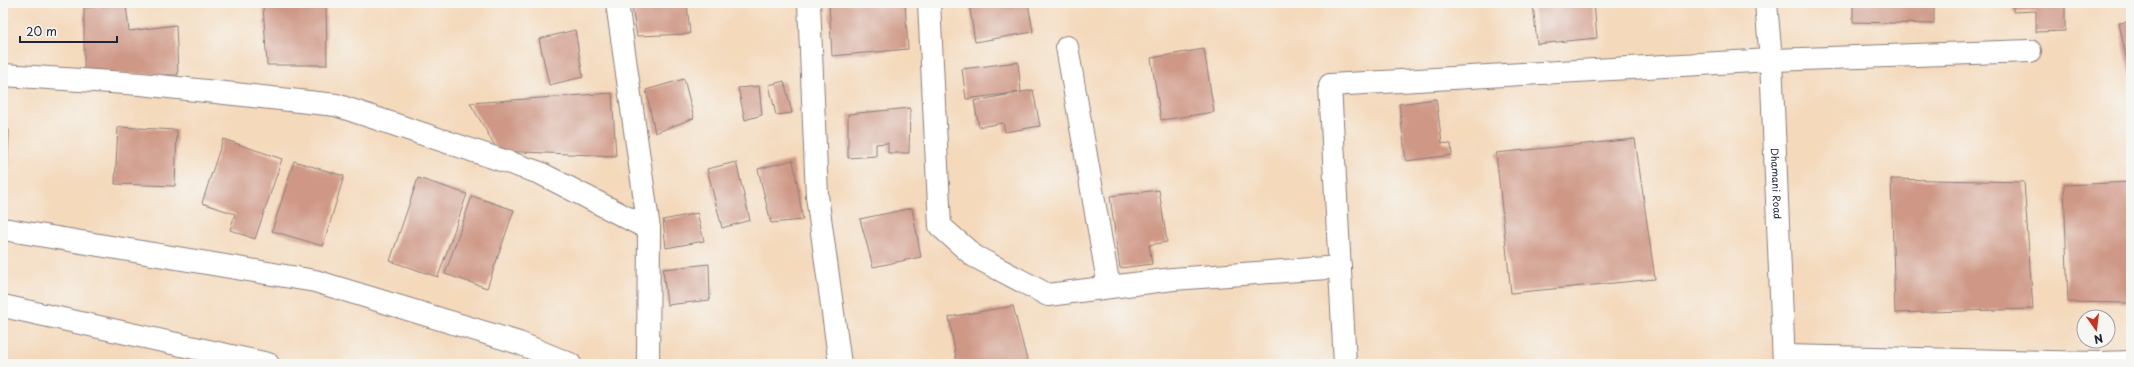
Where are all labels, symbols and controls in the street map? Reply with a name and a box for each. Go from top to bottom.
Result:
scale bar [20,18,117,44]
text: 20 m [26,22,57,40]
street label: Dhamani Road [1768,148,1786,220]
north arrow [2076,309,2116,349]
text: N [2092,330,2105,349]

